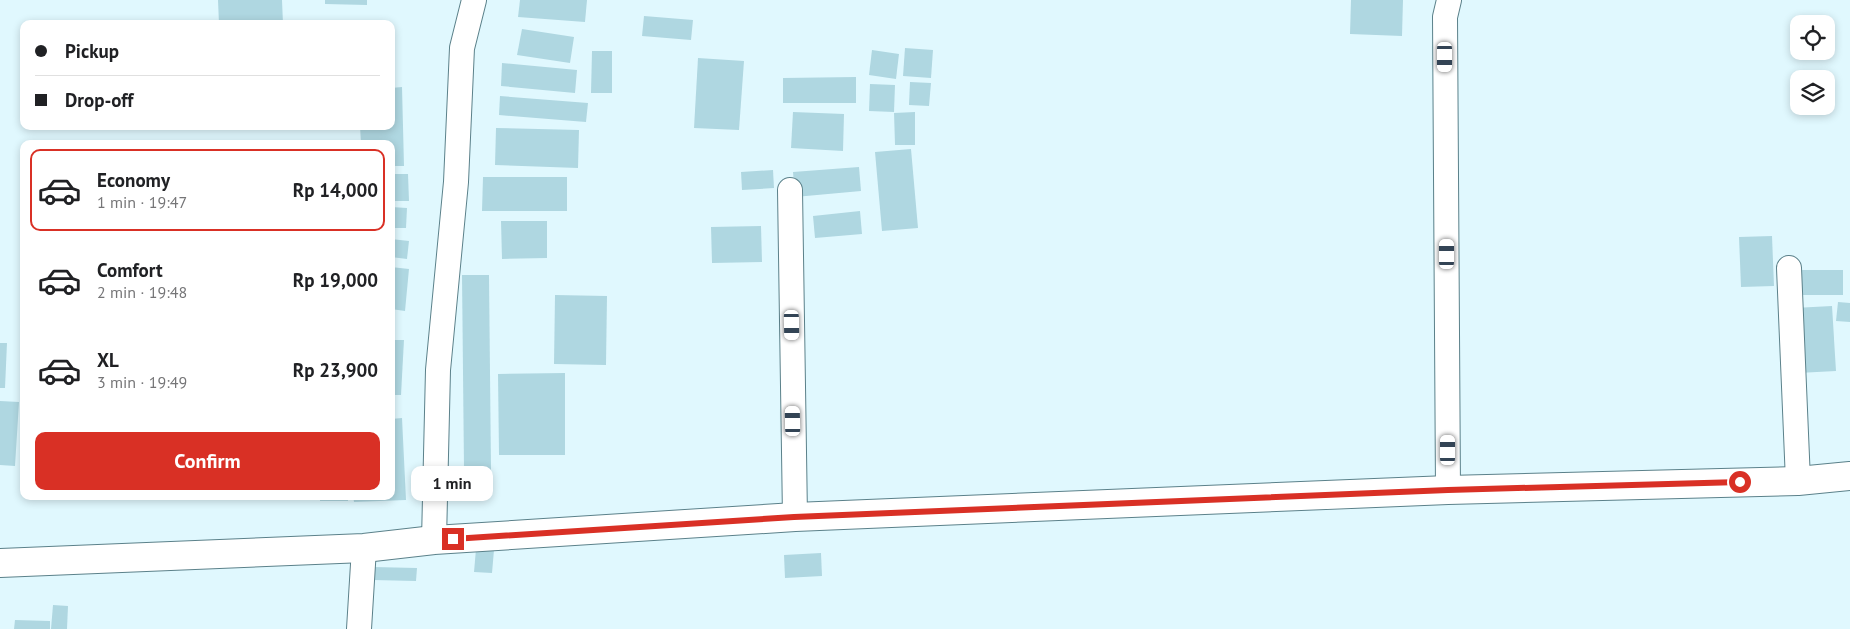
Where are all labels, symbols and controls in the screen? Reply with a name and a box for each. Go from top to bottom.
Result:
map controls [1790,15,1835,115]
button: locate [1790,15,1835,60]
text: Pickup [65,39,119,63]
car [1437,42,1452,72]
button: layers [1790,70,1835,115]
text: Drop-off [65,88,133,112]
icon: car [37,168,82,213]
text: Economy [97,168,170,192]
text: Rp 14,000 [293,178,378,202]
text: 1 min · 19:47 [97,192,187,212]
car [1439,239,1454,269]
icon: car [37,258,82,303]
text: Comfort [97,258,163,282]
text: Rp 19,000 [293,268,378,292]
text: 2 min · 19:48 [97,282,187,302]
car [784,310,799,340]
icon: car [37,348,82,393]
text: XL [97,348,119,372]
text: Rp 23,900 [293,358,378,382]
text: 3 min · 19:49 [97,372,187,392]
car [785,406,800,436]
button: Confirm [35,432,380,490]
car [1440,435,1455,465]
callout: 1 min [412,466,494,502]
route start [1729,471,1751,493]
text: 1 min [432,473,472,493]
route end [442,528,464,550]

